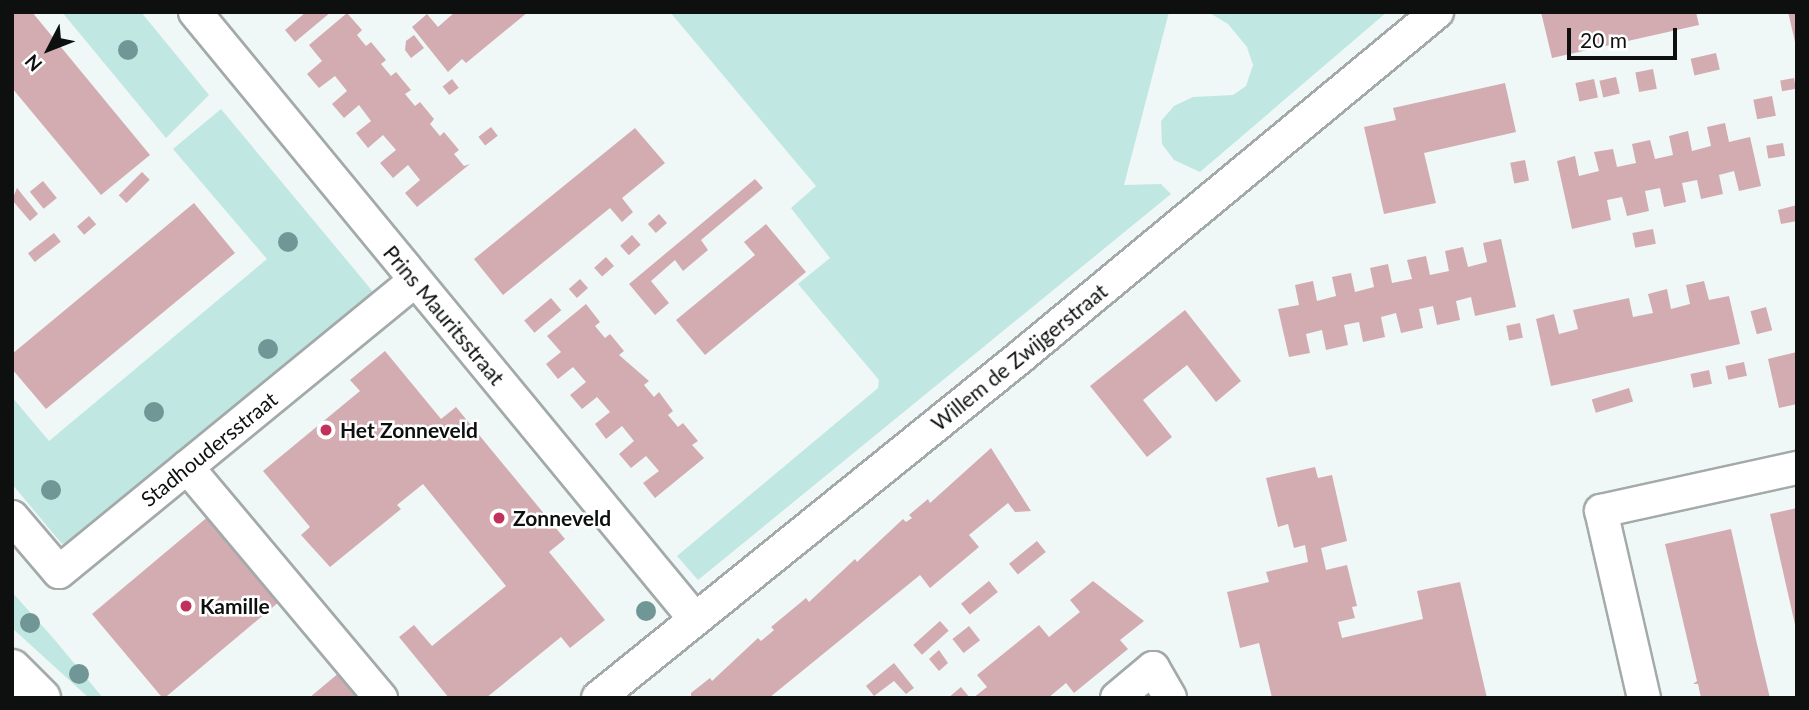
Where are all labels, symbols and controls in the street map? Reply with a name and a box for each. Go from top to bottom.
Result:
north arrow [14,14,84,84]
scale bar [1571,14,1681,58]
text: 20 m [1580,27,1627,52]
text: N [20,50,46,77]
street label: Prins Mauritsstraat [378,240,510,390]
street label: Willem de Zwijgerstraat [926,278,1112,436]
street label: Stadhoudersstraat [136,386,282,512]
place label: Het Zonneveld [340,417,478,443]
marker: Het Zonneveld [318,422,334,438]
place label: Zonneveld [513,505,611,531]
marker: Zonneveld [491,510,507,526]
place label: Kamille [200,593,270,619]
marker: Kamille [178,598,194,614]

